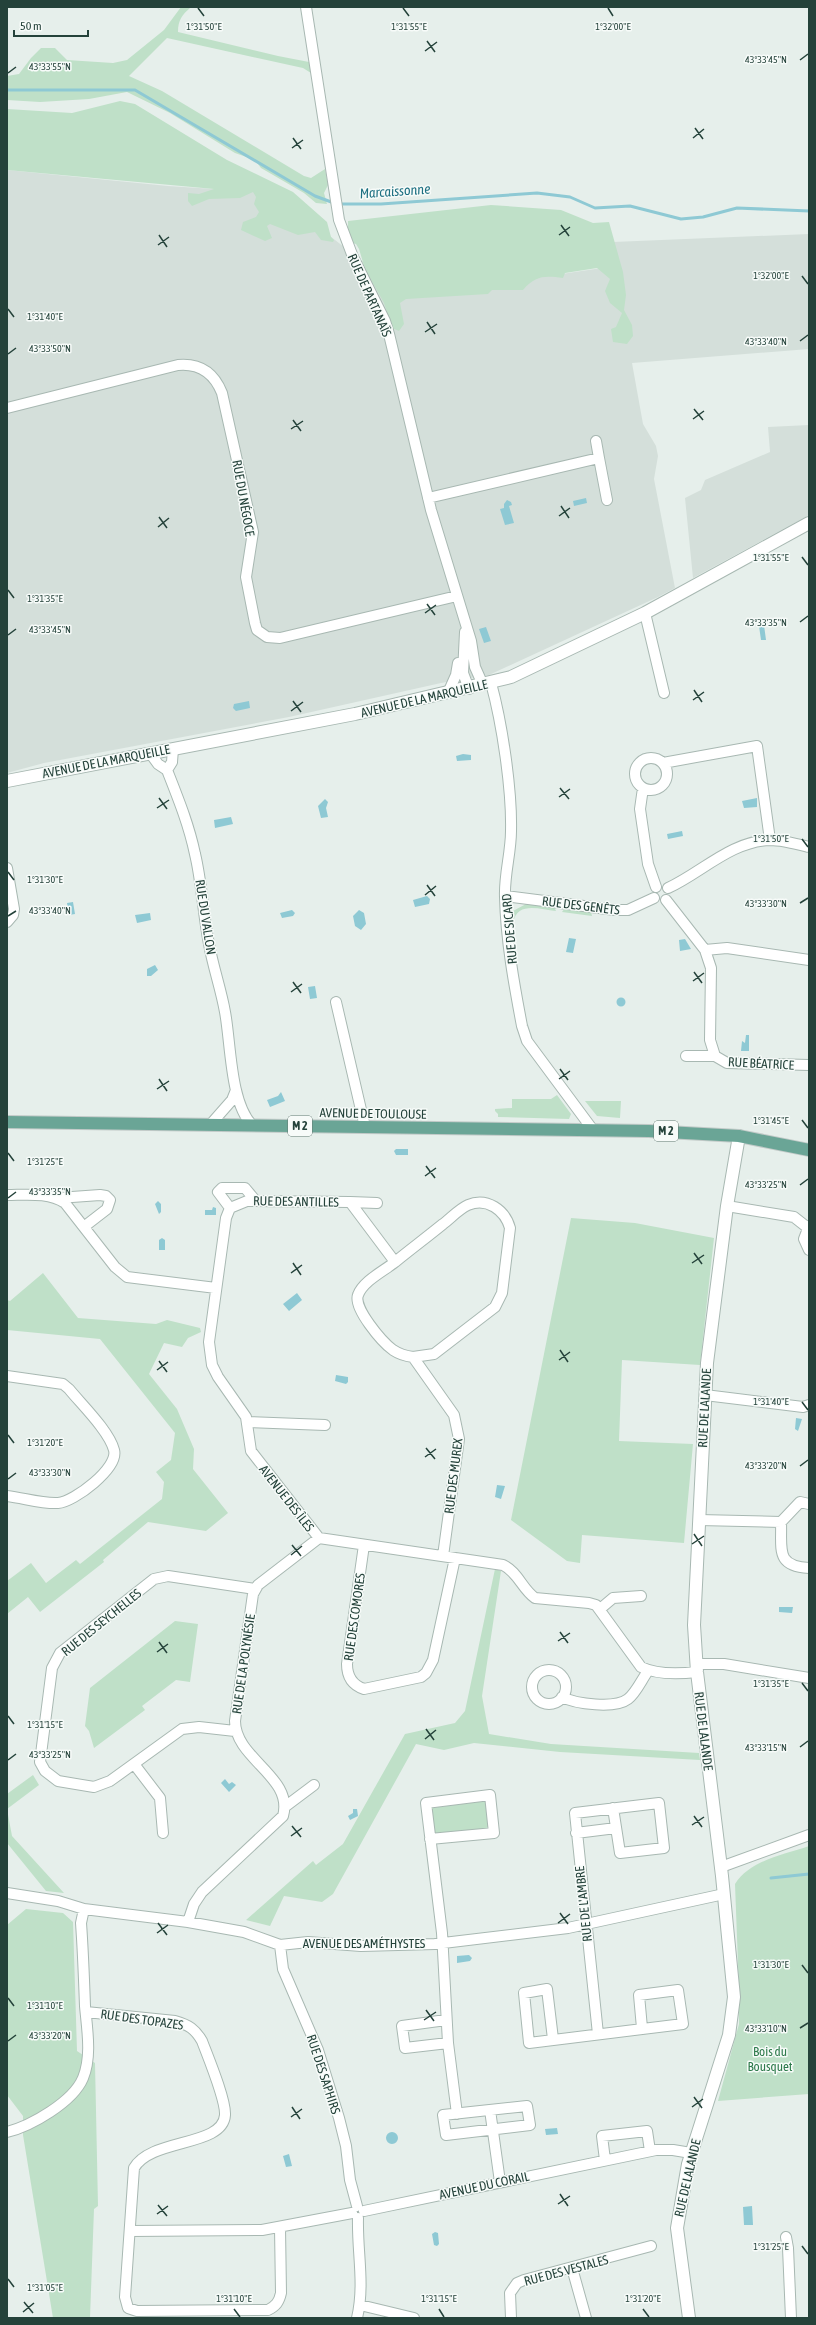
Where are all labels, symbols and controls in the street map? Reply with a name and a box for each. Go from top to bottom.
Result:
scale bar [14,12,88,38]
text: 50 m [20,19,42,33]
text: 1°31'50"E [186,21,222,32]
text: 1°31'55"E [391,21,427,32]
text: 1°32'00"E [595,21,631,32]
text: 43°33'45"N [745,54,787,65]
text: 43°33'55"N [29,61,71,72]
water label: Marcaissonne [359,181,431,201]
street label: RUE DE PARTANAÏS [345,251,395,339]
text: 1°32'00"E [753,270,789,281]
text: 1°31'40"E [27,311,63,322]
text: 43°33'40"N [745,336,787,347]
text: 43°33'50"N [29,343,71,354]
street label: RUE DU NÉGOCE [229,459,258,538]
text: 1°31'55"E [753,552,789,563]
text: 1°31'35"E [27,593,63,604]
text: 43°33'35"N [745,617,787,628]
text: 43°33'45"N [29,624,71,635]
street label: AVENUE DE LA MARQUEILLE [359,676,489,720]
street label: AVENUE DE LA MARQUEILLE [41,742,172,781]
text: 1°31'50"E [753,833,789,844]
text: 1°31'30"E [27,874,63,885]
street label: RUE DU VALLON [192,878,219,956]
street label: RUE DE SICARD [499,893,520,965]
street label: RUE DES GENÊTS [541,893,621,918]
text: 43°33'30"N [745,898,787,909]
text: 43°33'40"N [29,905,71,916]
street label: RUE BÉATRICE [728,1054,795,1073]
street label: AVENUE DE TOULOUSE [319,1105,427,1122]
text: 1°31'45"E [753,1115,789,1126]
road number: M 2 [288,1116,312,1136]
road number: M 2 [654,1121,678,1141]
text: 1°31'25"E [27,1156,63,1167]
text: 43°33'25"N [745,1179,787,1190]
text: 43°33'35"N [29,1186,71,1197]
street label: RUE DES ANTILLES [253,1193,339,1210]
street label: RUE DE LALANDE [695,1368,714,1448]
text: 1°31'40"E [753,1396,789,1407]
text: 1°31'20"E [27,1437,63,1448]
street label: RUE DES MUREX [441,1437,466,1515]
text: 43°33'20"N [745,1460,787,1471]
street label: AVENUE DES ÎLES [256,1462,317,1535]
text: 43°33'30"N [29,1467,71,1478]
street label: RUE DES COMORES [341,1572,368,1662]
street label: RUE DES SEYCHELLES [59,1585,145,1659]
street label: RUE DE LA POLYNÉSIE [229,1613,258,1715]
text: 1°31'35"E [753,1678,789,1689]
street label: RUE DE LALANDE [691,1691,716,1772]
text: 1°31'15"E [27,1719,63,1730]
text: 43°33'15"N [745,1742,787,1753]
text: 43°33'25"N [29,1749,71,1760]
street label: RUE DE L'AMBRE [572,1865,595,1942]
street label: AVENUE DES AMÉTHYSTES [303,1936,426,1951]
text: 1°31'30"E [753,1959,789,1970]
text: 1°31'10"E [27,2000,63,2011]
street label: RUE DES TOPAZES [99,2006,185,2033]
text: 43°33'10"N [745,2023,787,2034]
text: 43°33'20"N [29,2030,71,2041]
street label: RUE DES SAPHIRS [304,2033,344,2116]
park label: Bois du Bousquet [747,2044,793,2074]
street label: RUE DE LALANDE [671,2137,704,2218]
street label: AVENUE DU CORAIL [438,2169,531,2202]
text: 1°31'25"E [753,2241,789,2252]
street label: RUE DES VESTALES [522,2252,610,2289]
text: 1°31'05"E [27,2282,63,2293]
text: 1°31'10"E [216,2293,252,2304]
text: 1°31'15"E [421,2293,457,2304]
text: 1°31'20"E [625,2293,661,2304]

